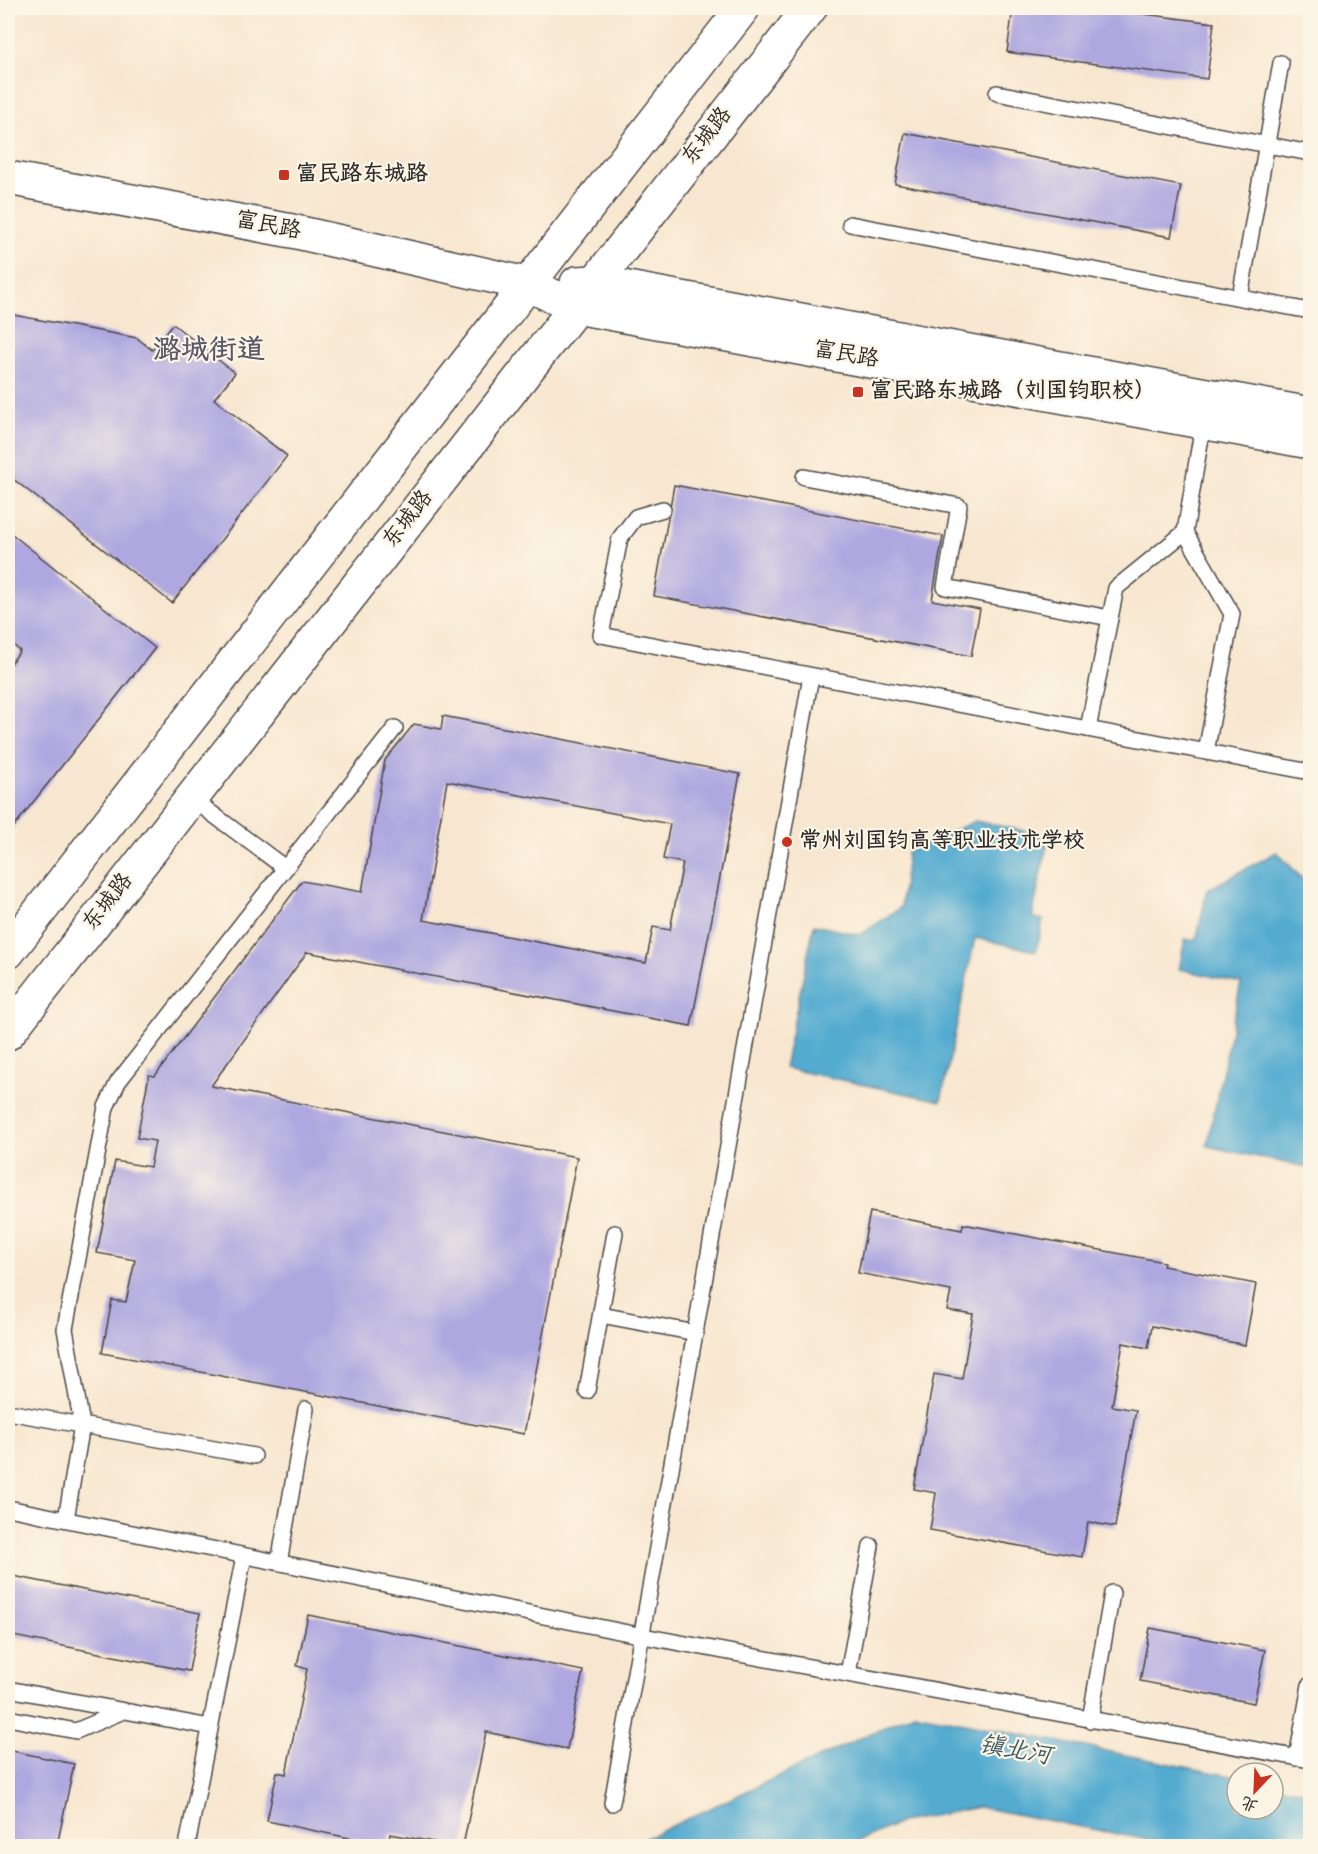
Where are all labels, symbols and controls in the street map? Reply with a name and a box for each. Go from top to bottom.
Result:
street label: 东城路 [675,101,741,173]
place label: 富民路东城路 [296,160,428,191]
marker: 富民路东城路 [277,168,291,182]
street label: 富民路 [233,205,303,249]
district label: 潞城街道 [153,333,265,373]
street label: 富民路 [811,335,881,377]
place label: 富民路东城路（刘国钧职校） [870,377,1156,408]
marker: 富民路东城路（刘国钧职校） [851,385,865,399]
street label: 东城路 [376,484,442,556]
place label: 常州刘国钧高等职业技术学校 [799,827,1085,858]
marker: 常州刘国钧高等职业技术学校 [780,835,794,849]
street label: 东城路 [76,867,142,939]
water label: 镇北河 [977,1729,1057,1776]
north arrow [1225,1761,1285,1821]
text: 北 [1238,1789,1262,1816]

